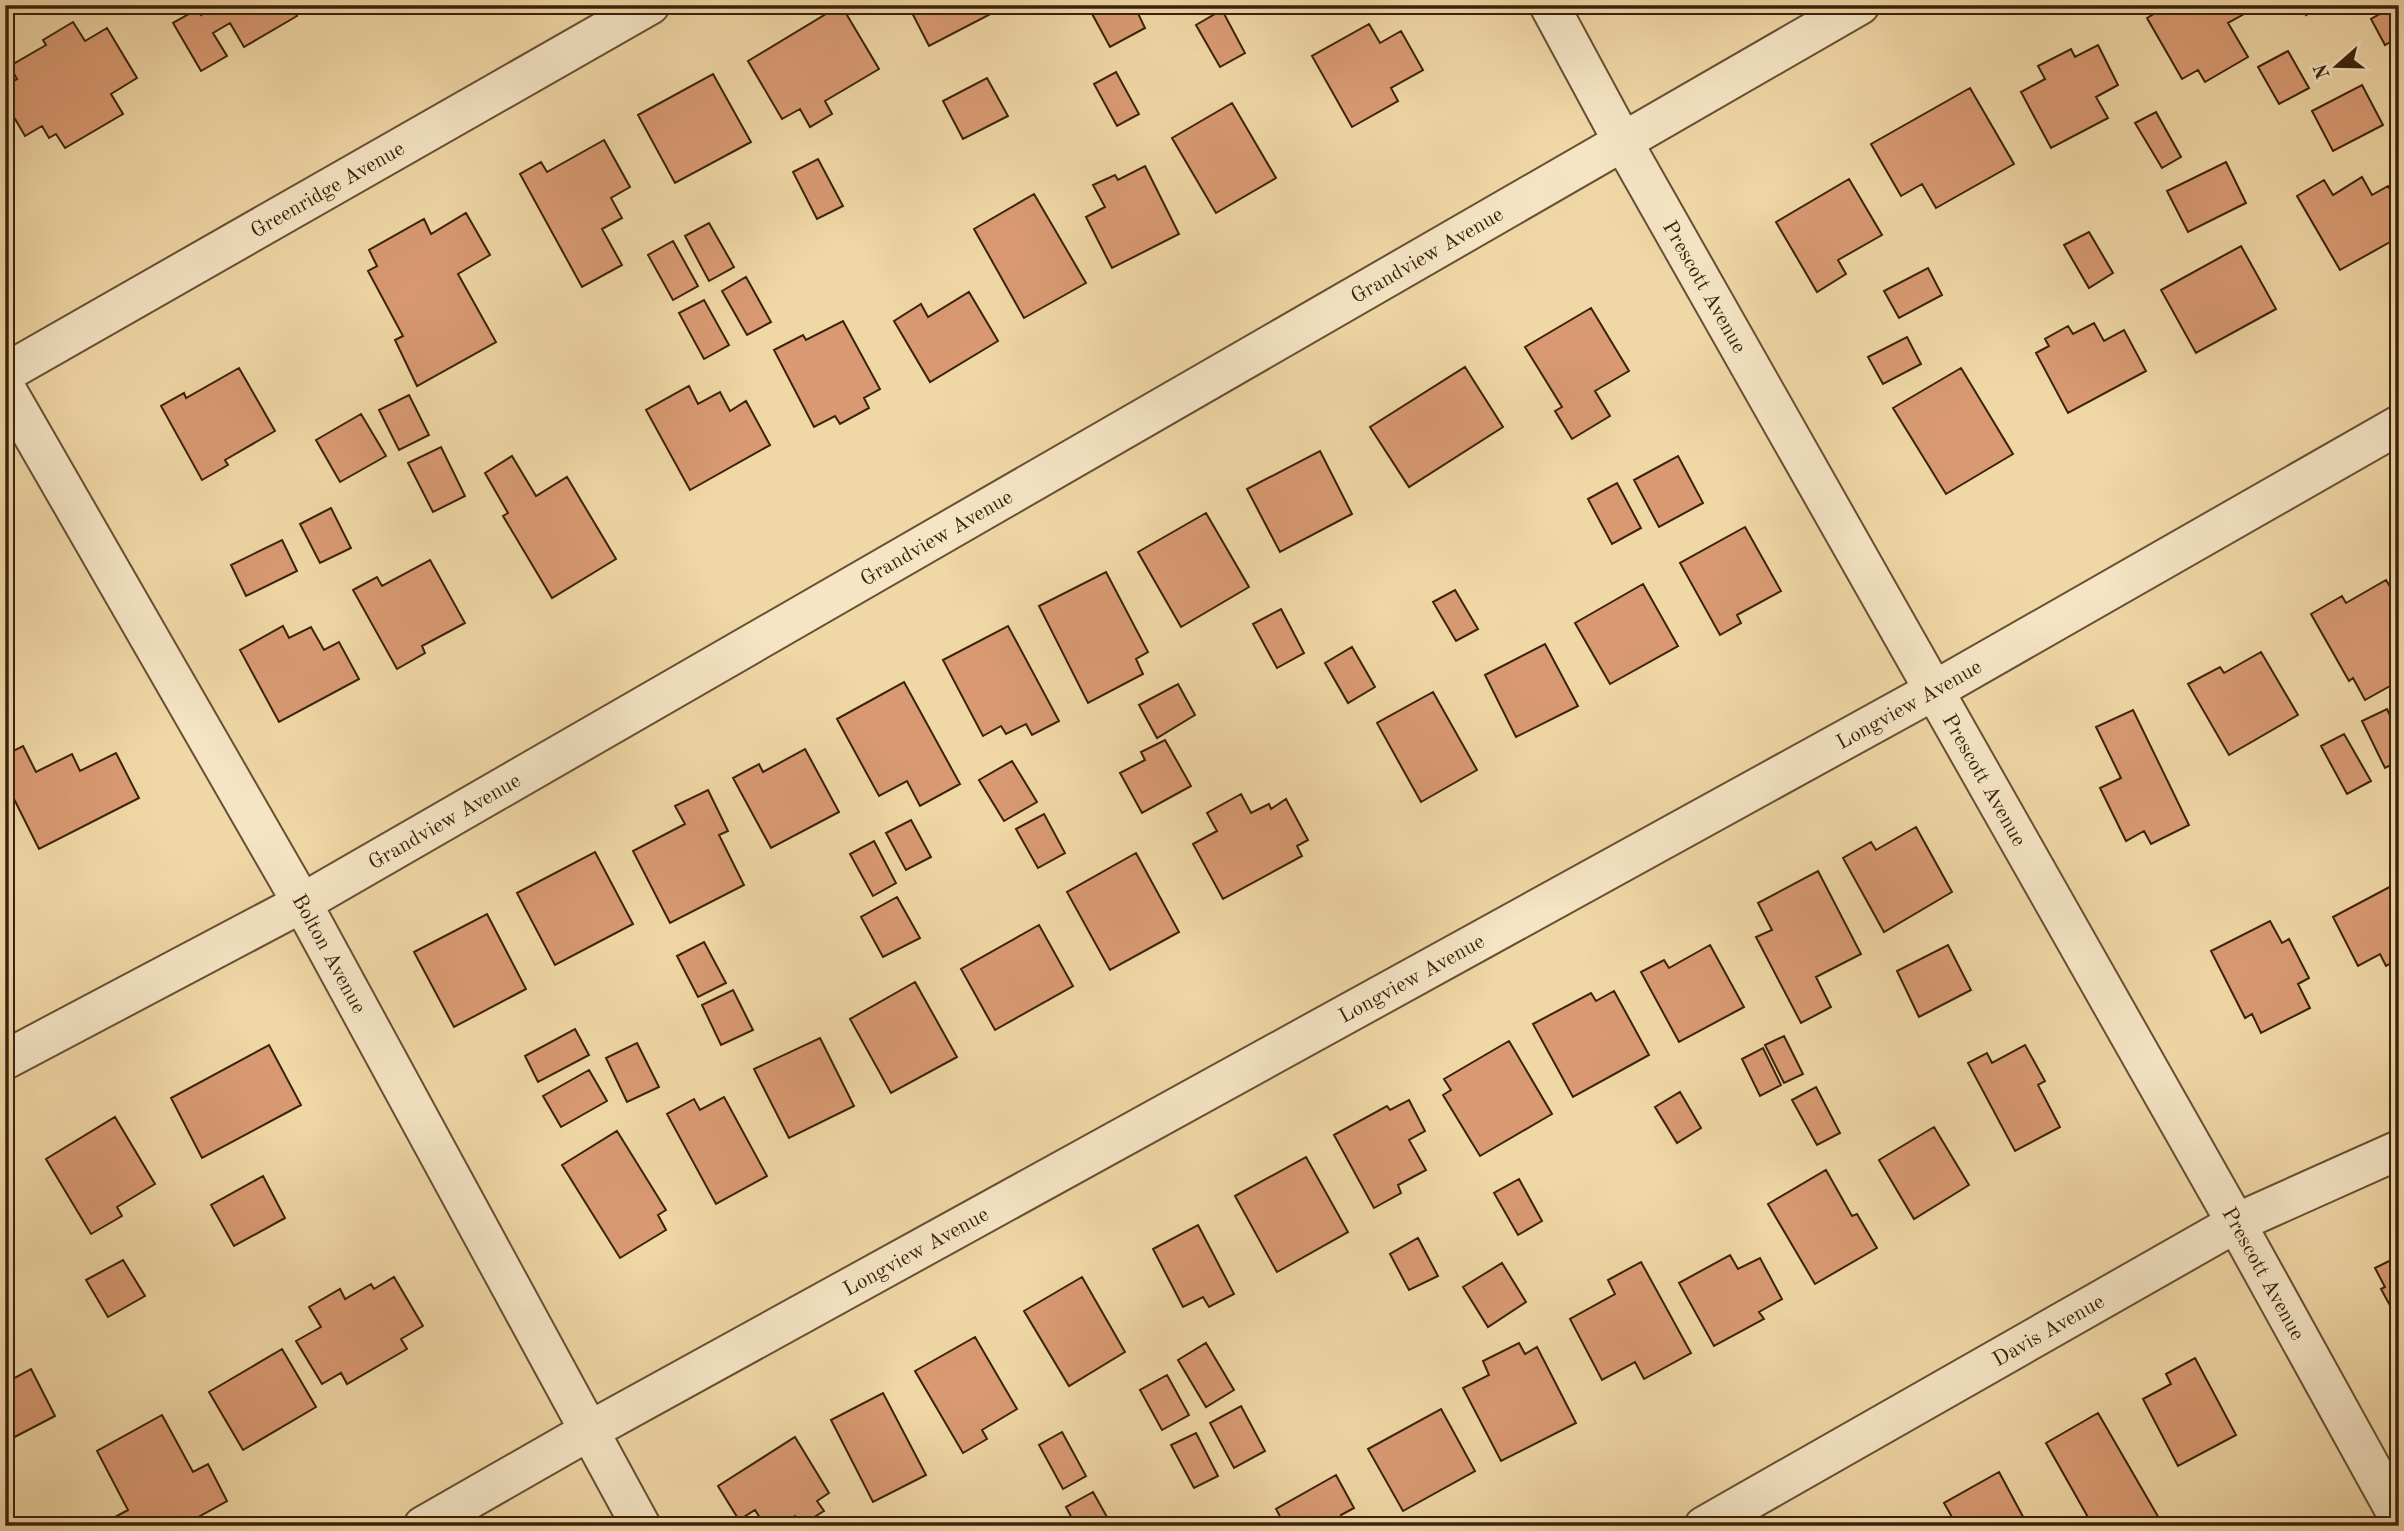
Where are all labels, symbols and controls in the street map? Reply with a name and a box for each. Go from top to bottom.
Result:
north arrow [2302,32,2372,102]
text: N [2312,60,2335,81]
street label: Greenridge Avenue [248,138,408,243]
street label: Grandview Avenue [1348,204,1507,308]
street label: Prescott Avenue [1658,218,1750,357]
street label: Grandview Avenue [857,487,1017,591]
street label: Longview Avenue [1833,657,1986,754]
street label: Prescott Avenue [1938,711,2029,850]
street label: Grandview Avenue [365,770,525,874]
street label: Bolton Avenue [287,891,369,1017]
street label: Longview Avenue [1336,931,1488,1028]
street label: Longview Avenue [840,1204,993,1301]
street label: Prescott Avenue [2217,1204,2308,1344]
street label: Davis Avenue [1989,1291,2108,1371]

